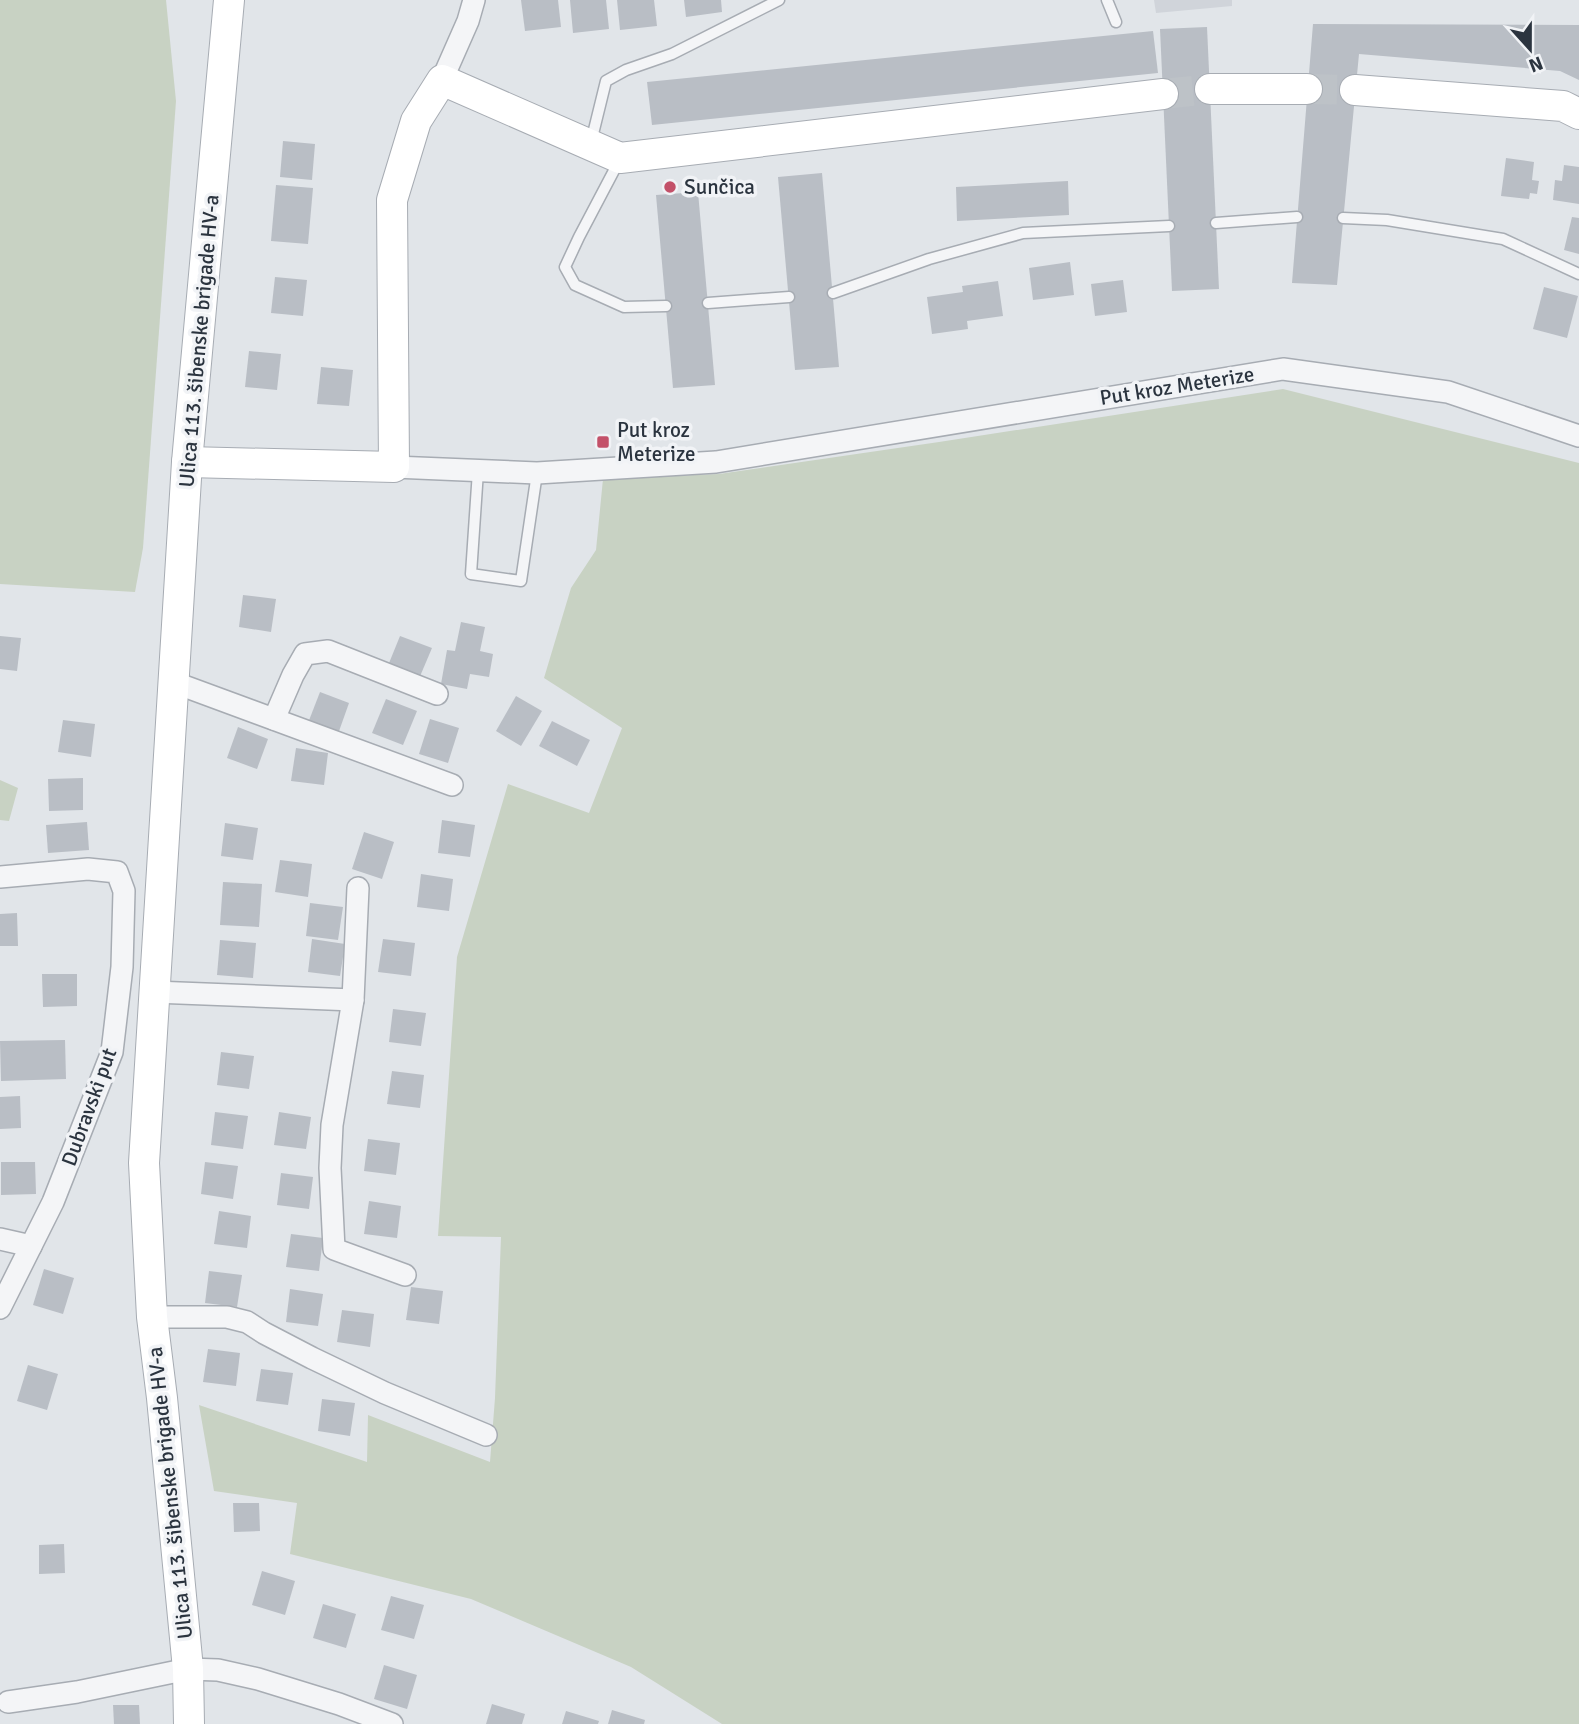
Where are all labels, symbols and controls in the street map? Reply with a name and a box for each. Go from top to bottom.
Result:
north arrow [1495,14,1565,84]
text: N [1525,50,1546,78]
place label: Sunčica [684,174,755,200]
marker: Sunčica [662,179,678,195]
street label: Ulica 113. šibenske brigade HV-a [173,194,225,488]
street label: Put kroz Meterize [1098,361,1256,411]
place label: Put kroz Meterize [617,417,696,467]
marker: Put kroz Meterize [595,434,611,450]
street label: Dubravski put [56,1045,122,1169]
street label: Ulica 113. šibenske brigade HV-a [142,1346,198,1640]

